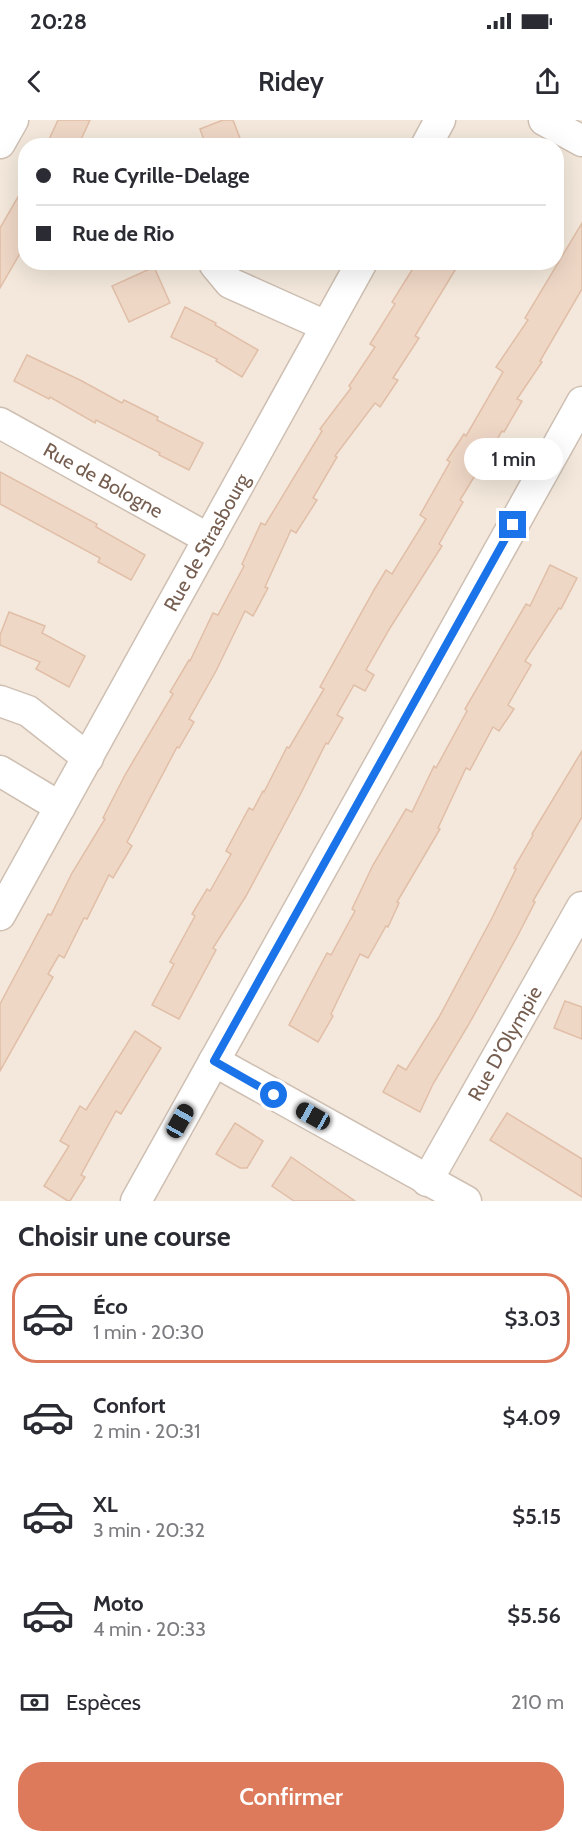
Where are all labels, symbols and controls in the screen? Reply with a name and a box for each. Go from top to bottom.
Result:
text: 20:28 [30,8,87,35]
icon: back [18,65,51,98]
text: Ridey [258,65,324,98]
icon: share [531,65,564,98]
text: Rue Cyrille-Delage [72,162,250,189]
text: Rue de Rio [72,220,174,247]
street label: Rue de Bologne [39,438,167,523]
callout: 1 min [464,438,562,480]
text: 1 min [491,447,536,471]
street label: Rue de Strasbourg [159,468,255,616]
route end [499,511,526,538]
street label: Rue D'Olympie [463,982,547,1105]
route start [260,1081,287,1108]
car [293,1099,333,1133]
car [163,1101,197,1141]
text: Choisir une course [18,1220,231,1253]
icon: car [21,1291,75,1345]
text: Éco [93,1293,128,1320]
text: $3.03 [504,1305,561,1332]
text: 1 min · 20:30 [93,1320,204,1344]
icon: car [21,1390,75,1444]
text: Confort [93,1392,166,1419]
text: $4.09 [503,1404,561,1431]
text: 2 min · 20:31 [93,1419,201,1443]
icon: car [21,1489,75,1543]
text: XL [93,1491,118,1518]
text: $5.15 [512,1503,561,1530]
text: 3 min · 20:32 [93,1518,205,1542]
icon: car [21,1588,75,1642]
text: Moto [93,1590,144,1617]
text: $5.56 [507,1602,561,1629]
text: 4 min · 20:33 [93,1617,206,1641]
icon: cash [18,1686,51,1719]
text: Espèces [66,1689,141,1716]
text: 210 m [511,1690,564,1714]
button: Confirmer [18,1762,564,1831]

